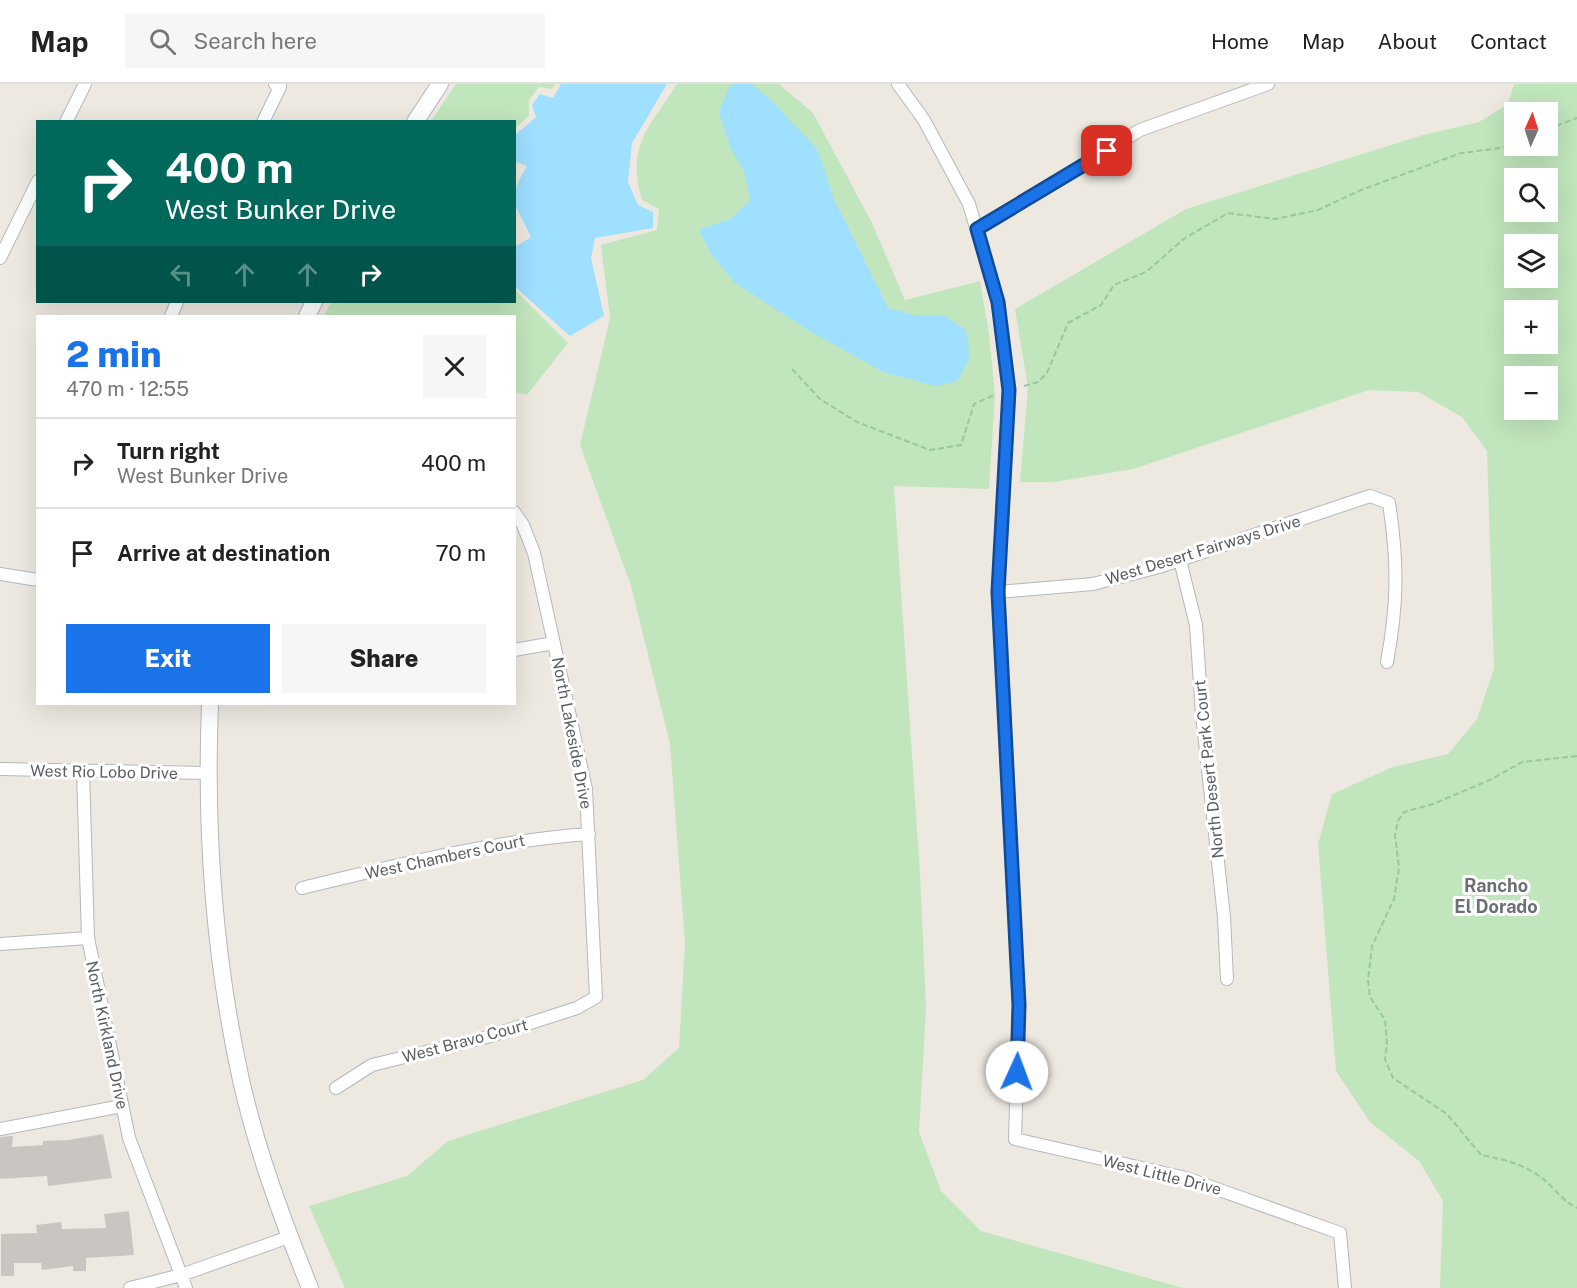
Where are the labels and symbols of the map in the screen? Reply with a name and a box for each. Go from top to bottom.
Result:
north arrow [1504,102,1558,156]
pin [1081,125,1132,176]
street label: West Desert Fairways Drive [1103,511,1303,589]
street label: North Lakeside Drive [548,655,596,811]
street label: North Desert Park Court [1190,679,1228,859]
street label: West Rio Lobo Drive [30,761,178,783]
street label: West Chambers Court [363,831,527,883]
district label: Rancho El Dorado [1454,875,1538,917]
street label: North Kirkland Drive [82,959,132,1111]
street label: West Bravo Court [400,1015,530,1067]
position arrow [985,1040,1049,1104]
street label: West Little Drive [1101,1151,1223,1199]

